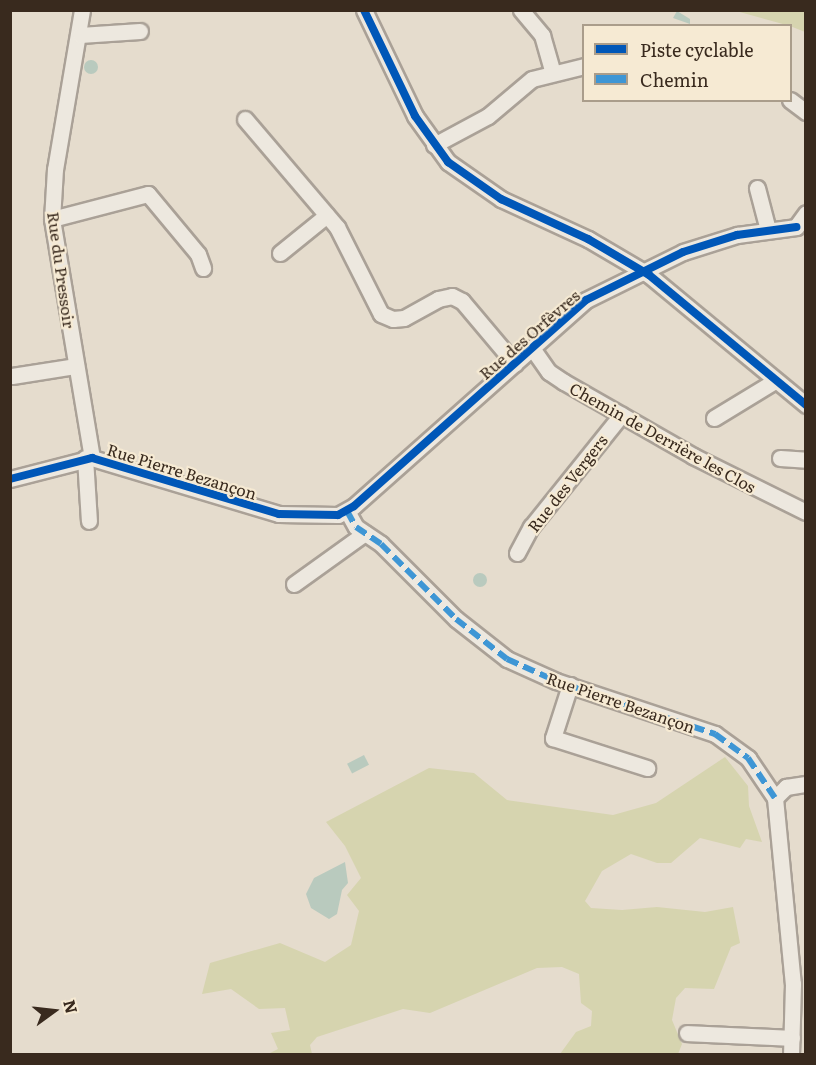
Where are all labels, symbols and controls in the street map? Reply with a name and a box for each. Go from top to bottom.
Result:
legend [582,24,792,102]
text: Piste cyclable [640,36,754,63]
text: Chemin [640,66,709,93]
street label: Rue du Pressoir [44,211,80,329]
street label: Rue des Orfèvres [475,285,583,383]
street label: Chemin de Derrière les Clos [567,378,759,496]
street label: Rue des Vergers [523,431,611,535]
street label: Rue Pierre Bezançon [105,439,259,503]
street label: Rue Pierre Bezançon [544,668,698,736]
north arrow [24,981,84,1041]
text: N [58,997,85,1016]

